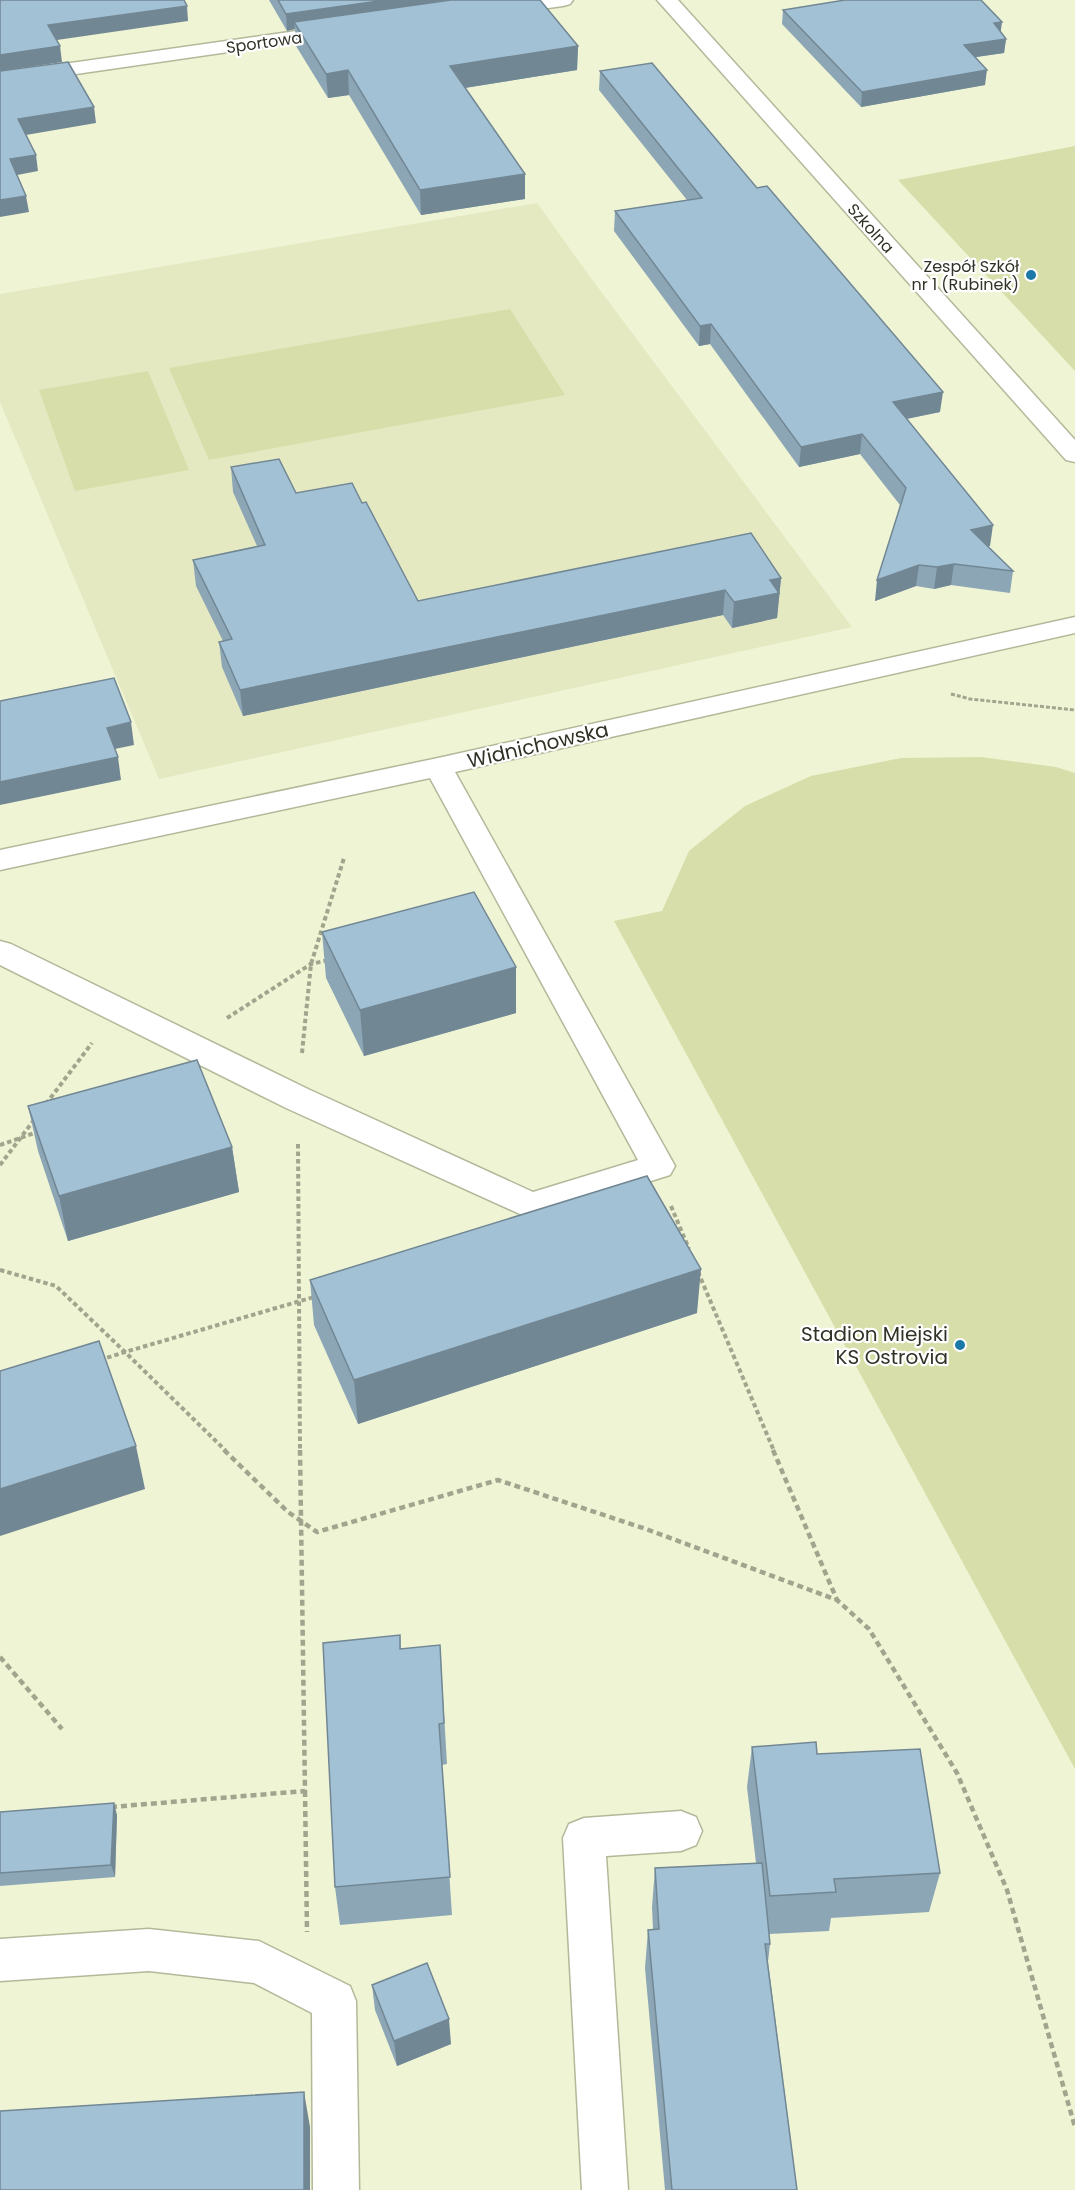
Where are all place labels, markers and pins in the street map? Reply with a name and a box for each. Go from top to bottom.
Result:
place label: Zespół Szkół nr 1 (Rubinek) [911,255,1019,296]
marker: Zespół Szkół nr 1 (Rubinek) [1024,268,1038,282]
place label: Stadion Miejski KS Ostrovia [801,1320,948,1371]
marker: Stadion Miejski KS Ostrovia [953,1338,967,1352]

